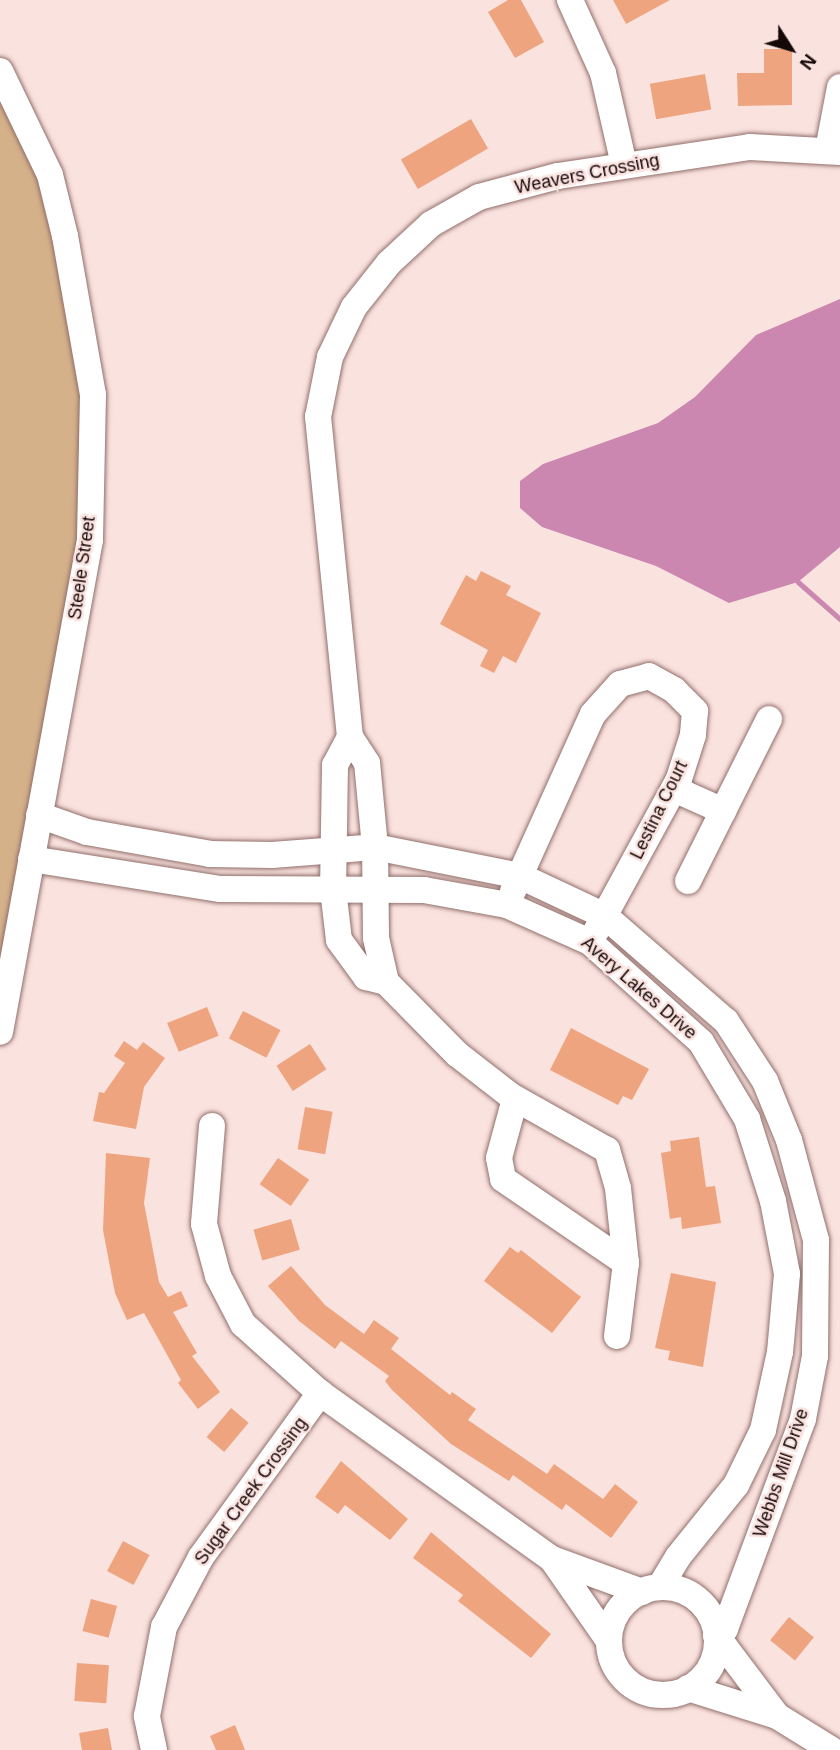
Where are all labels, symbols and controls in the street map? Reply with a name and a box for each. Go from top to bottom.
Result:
north arrow [756,14,826,84]
text: N [796,50,821,74]
street label: Weavers Crossing [513,149,661,199]
street label: Steele Street [64,515,100,621]
street label: Lestina Court [626,757,692,863]
street label: Avery Lakes Drive [577,932,701,1044]
street label: Webbs Mill Drive [749,1406,813,1540]
street label: Sugar Creek Crossing [190,1413,312,1569]

